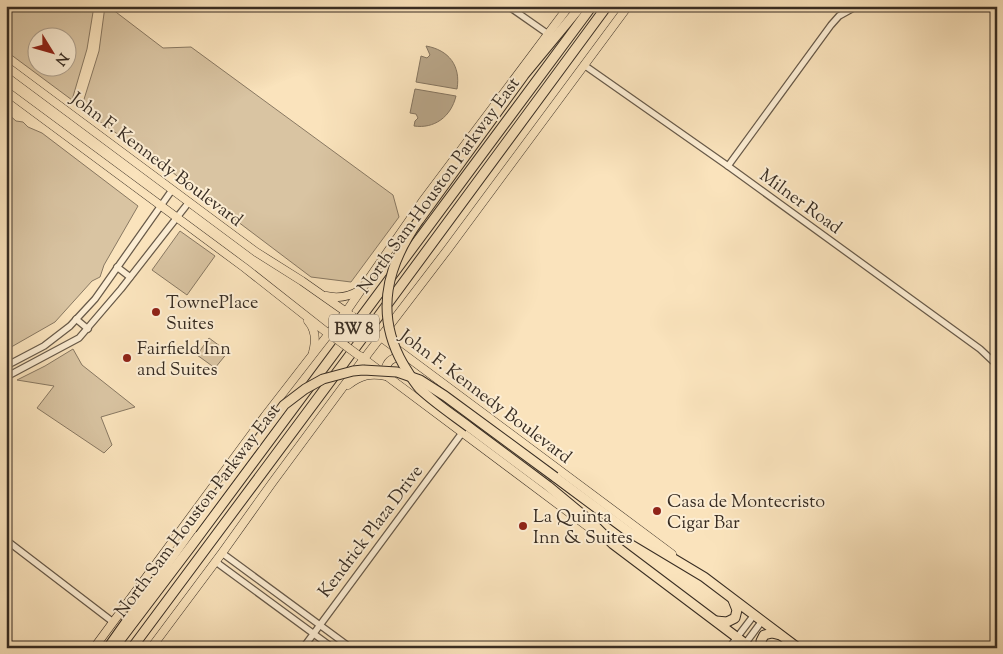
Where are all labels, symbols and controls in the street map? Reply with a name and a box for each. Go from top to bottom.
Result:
north arrow [28,28,78,78]
text: N [49,48,72,69]
street label: North Sam Houston Parkway East [352,73,527,300]
street label: John F. Kennedy Boulevard [64,87,247,234]
street label: Milner Road [753,164,847,242]
place label: TownePlace Suites [166,291,258,338]
marker: TownePlace Suites [150,306,162,318]
road number: BW 8 [329,314,379,342]
street label: John F. Kennedy Boulevard [393,324,576,471]
place label: Fairfield Inn and Suites [137,337,231,384]
marker: Fairfield Inn and Suites [121,352,133,364]
street label: North Sam Houston Parkway East [109,399,288,624]
street label: Kendrick Plaza Drive [313,460,430,604]
place label: Casa de Montecristo Cigar Bar [667,490,825,537]
place label: La Quinta Inn & Suites [533,505,633,552]
marker: Casa de Montecristo Cigar Bar [651,505,663,517]
marker: La Quinta Inn & Suites [517,520,529,532]

